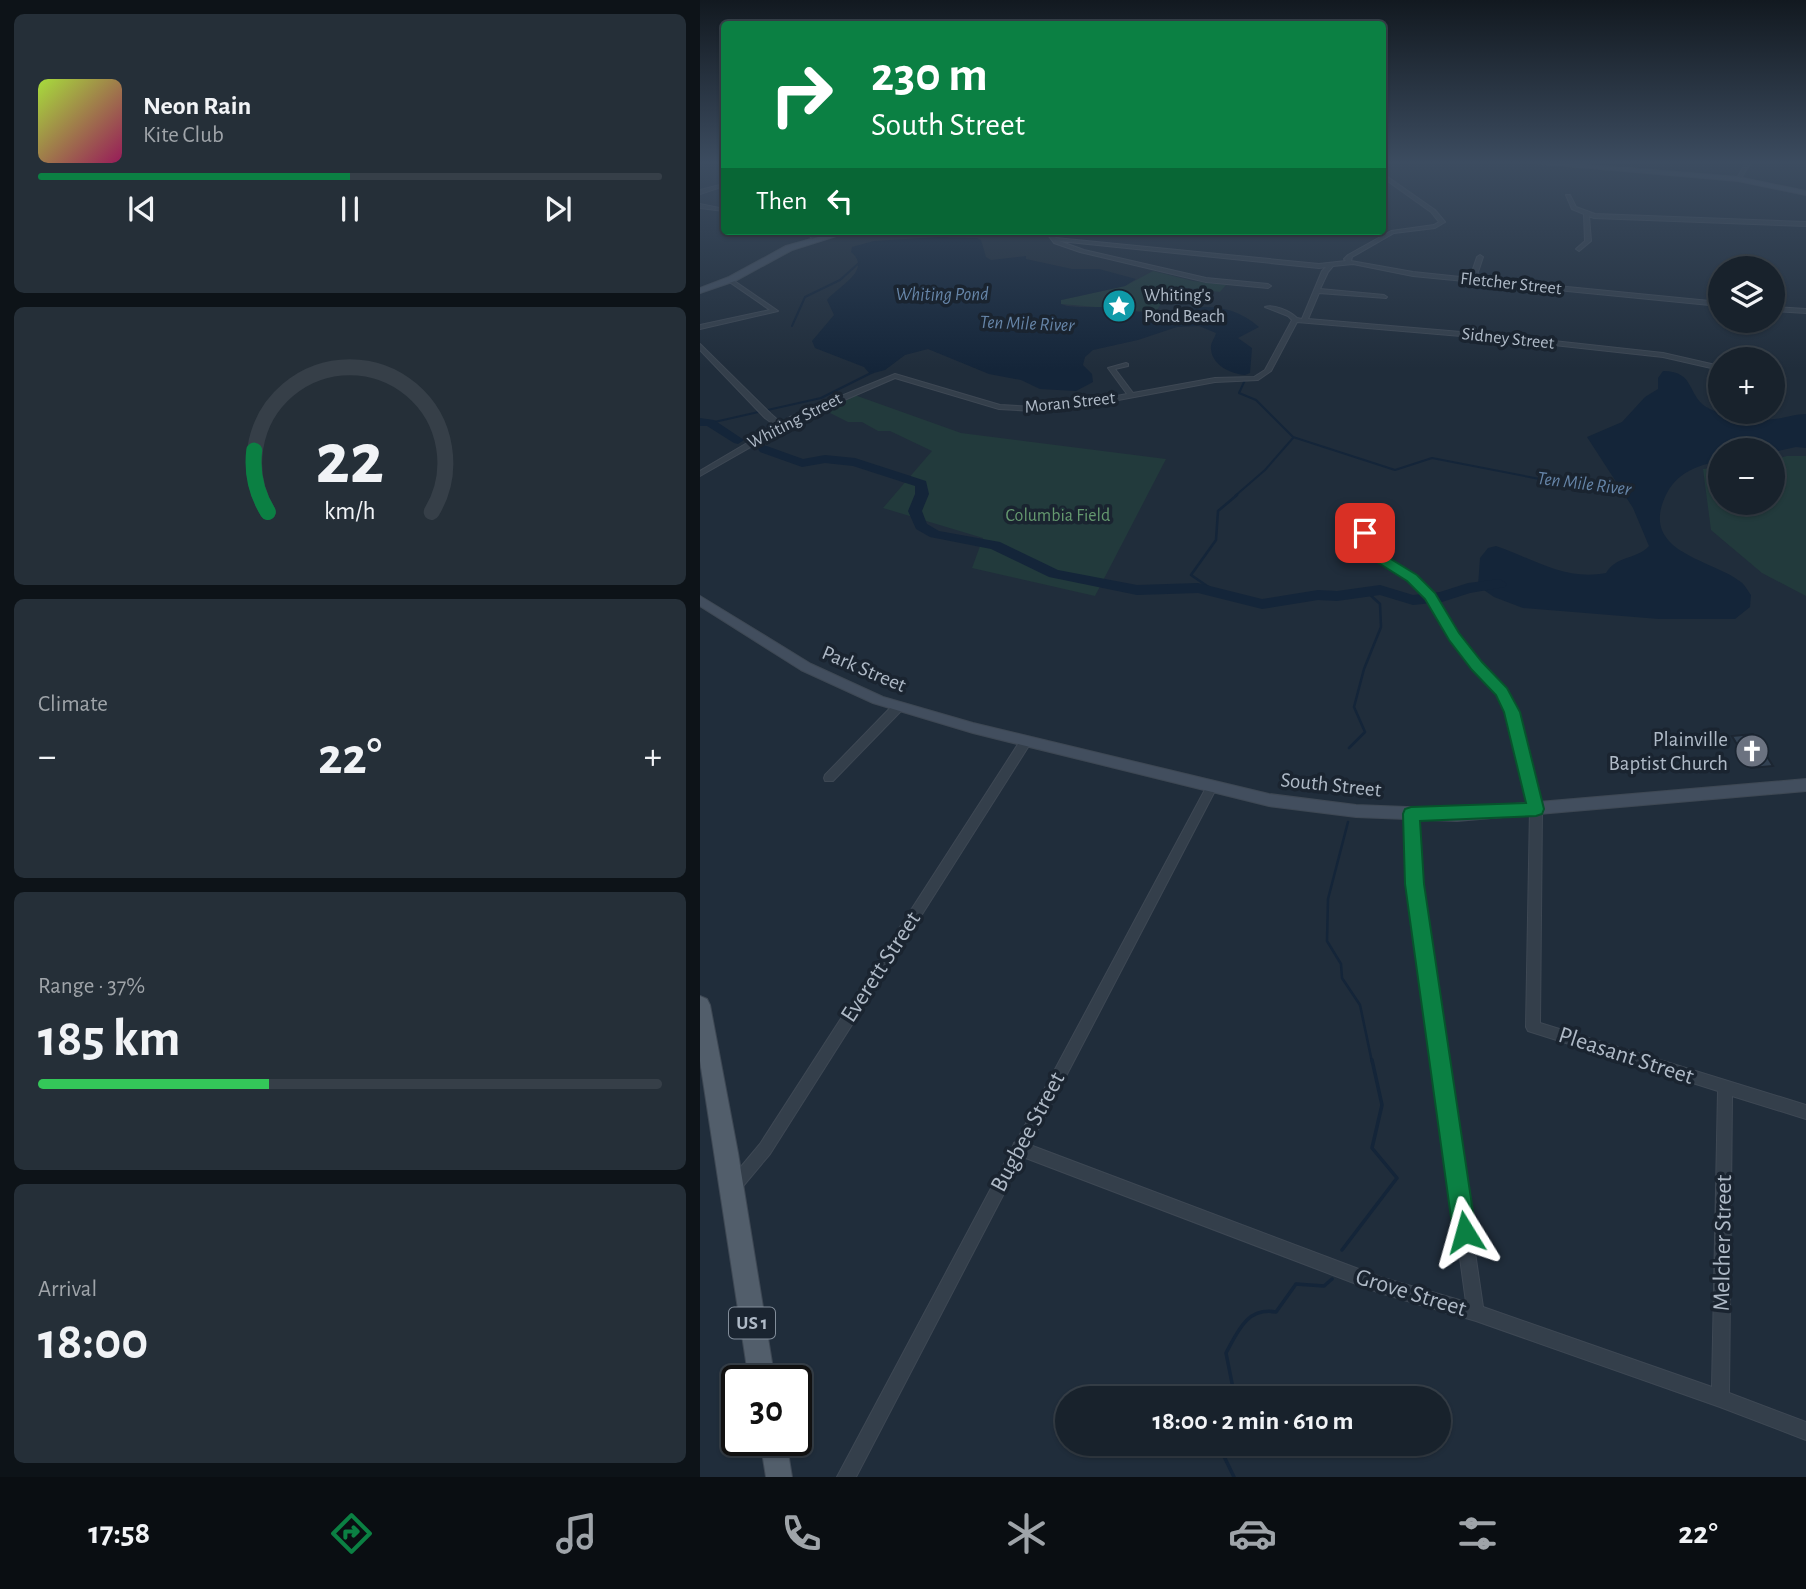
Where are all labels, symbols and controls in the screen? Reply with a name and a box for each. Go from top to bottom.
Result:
icon: right [756,49,847,140]
text: 230 m [871,51,988,100]
text: Neon Rain [143,93,251,119]
text: South Street [871,109,1025,141]
text: Kite Club [143,124,224,147]
icon: left [821,182,859,220]
text: Then [756,188,807,214]
icon: previous [123,190,161,228]
icon: pause [331,190,369,228]
icon: next [539,190,577,228]
map controls [1708,256,1785,515]
button: layers [1708,256,1785,333]
street label: Fletcher Street [1459,270,1563,298]
water label: Whiting Pond [895,285,989,304]
place icon: Whiting's Pond Beach [1100,287,1138,325]
place label: Whiting's Pond Beach [1144,287,1225,326]
water label: Ten Mile River [979,313,1075,335]
street label: Sidney Street [1461,325,1555,353]
button: + [1708,347,1785,424]
street label: Whiting Street [745,389,845,452]
street label: Moran Street [1024,389,1116,417]
text: 22 [316,424,384,497]
button: − [1708,438,1785,515]
water label: Ten Mile River [1536,469,1633,499]
text: km/h [324,499,376,524]
pin [1335,503,1395,563]
park label: Columbia Field [1006,507,1110,525]
icon: arrive [1346,514,1384,552]
street label: Park Street [819,642,909,696]
text: Climate [38,693,108,716]
place label: Plainville Baptist Church [1609,729,1728,774]
text: 22° [318,731,382,783]
church icon: Plainville Baptist Church [1733,732,1771,770]
text: − [38,738,56,776]
text: + [644,738,662,776]
street label: South Street [1280,769,1383,801]
street label: Everett Street [837,907,926,1026]
text: Range · 37% [38,975,145,998]
text: 185 km [38,1013,180,1065]
street label: Pleasant Street [1555,1023,1697,1089]
street label: Bugbee Street [986,1068,1070,1196]
street label: Melcher Street [1710,1174,1736,1311]
position arrow [1428,1195,1502,1269]
street label: Grove Street [1353,1265,1470,1321]
text: Arrival [38,1278,97,1301]
road number: US 1 [729,1308,775,1338]
text: 18:00 [38,1316,148,1368]
speed limit sign: 30 [721,1365,812,1456]
text: 18:00 · 2 min · 610 m [1153,1408,1353,1434]
icon: directions [327,1509,376,1558]
icon: music [552,1509,601,1558]
icon: phone [777,1509,826,1558]
icon: climate [1002,1509,1051,1558]
icon: car [1228,1509,1277,1558]
icon: filters [1453,1509,1502,1558]
text: 17:58 [88,1517,150,1549]
text: 22° [1678,1517,1718,1549]

